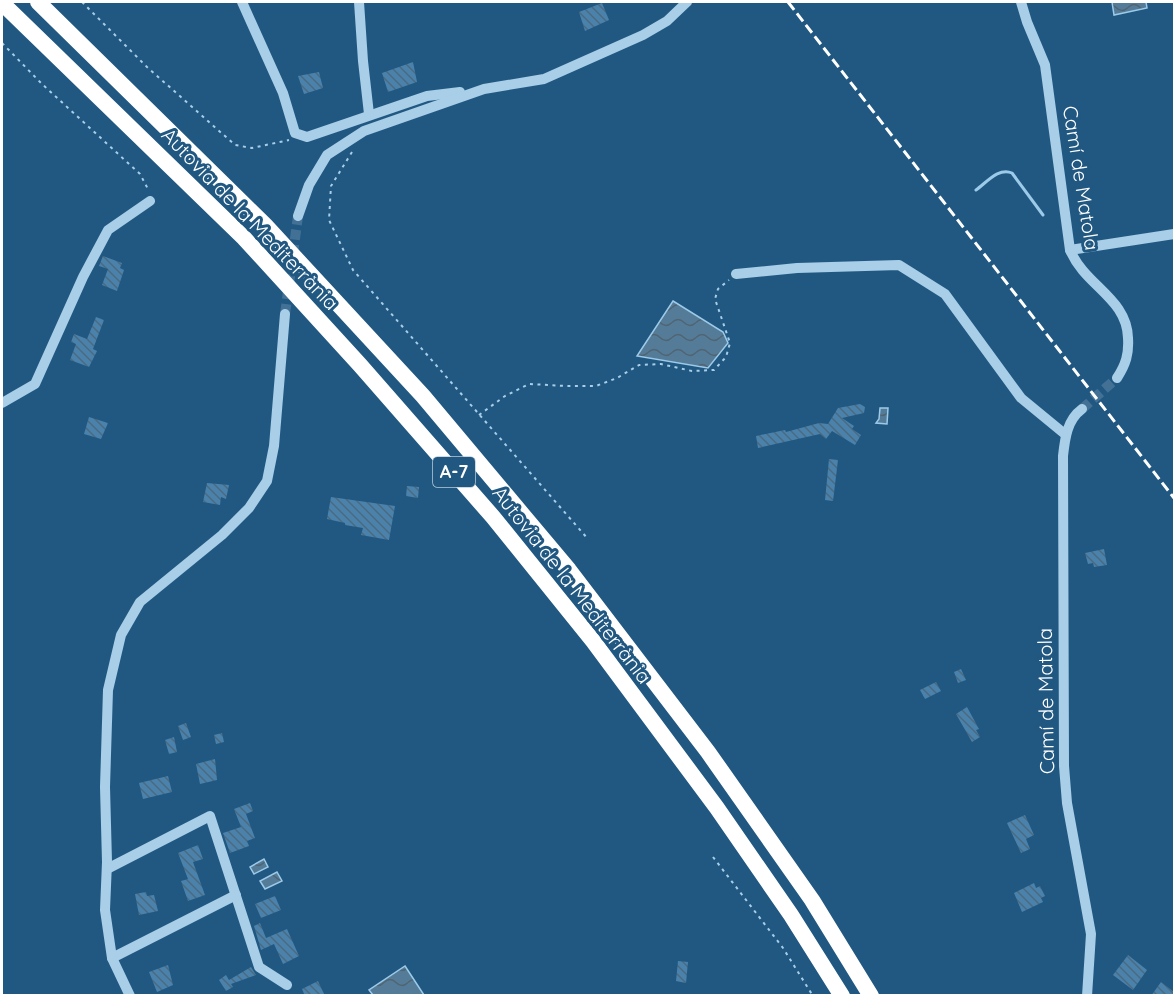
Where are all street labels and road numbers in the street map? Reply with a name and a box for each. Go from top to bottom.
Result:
street label: Camí de Matola [1058,104,1105,252]
street label: Autovia de la Mediterrània [157,122,344,315]
road number: A-7 [433,457,475,487]
street label: Autovia de la Mediterrània [488,481,657,688]
street label: Camí de Matola [1032,628,1059,774]

